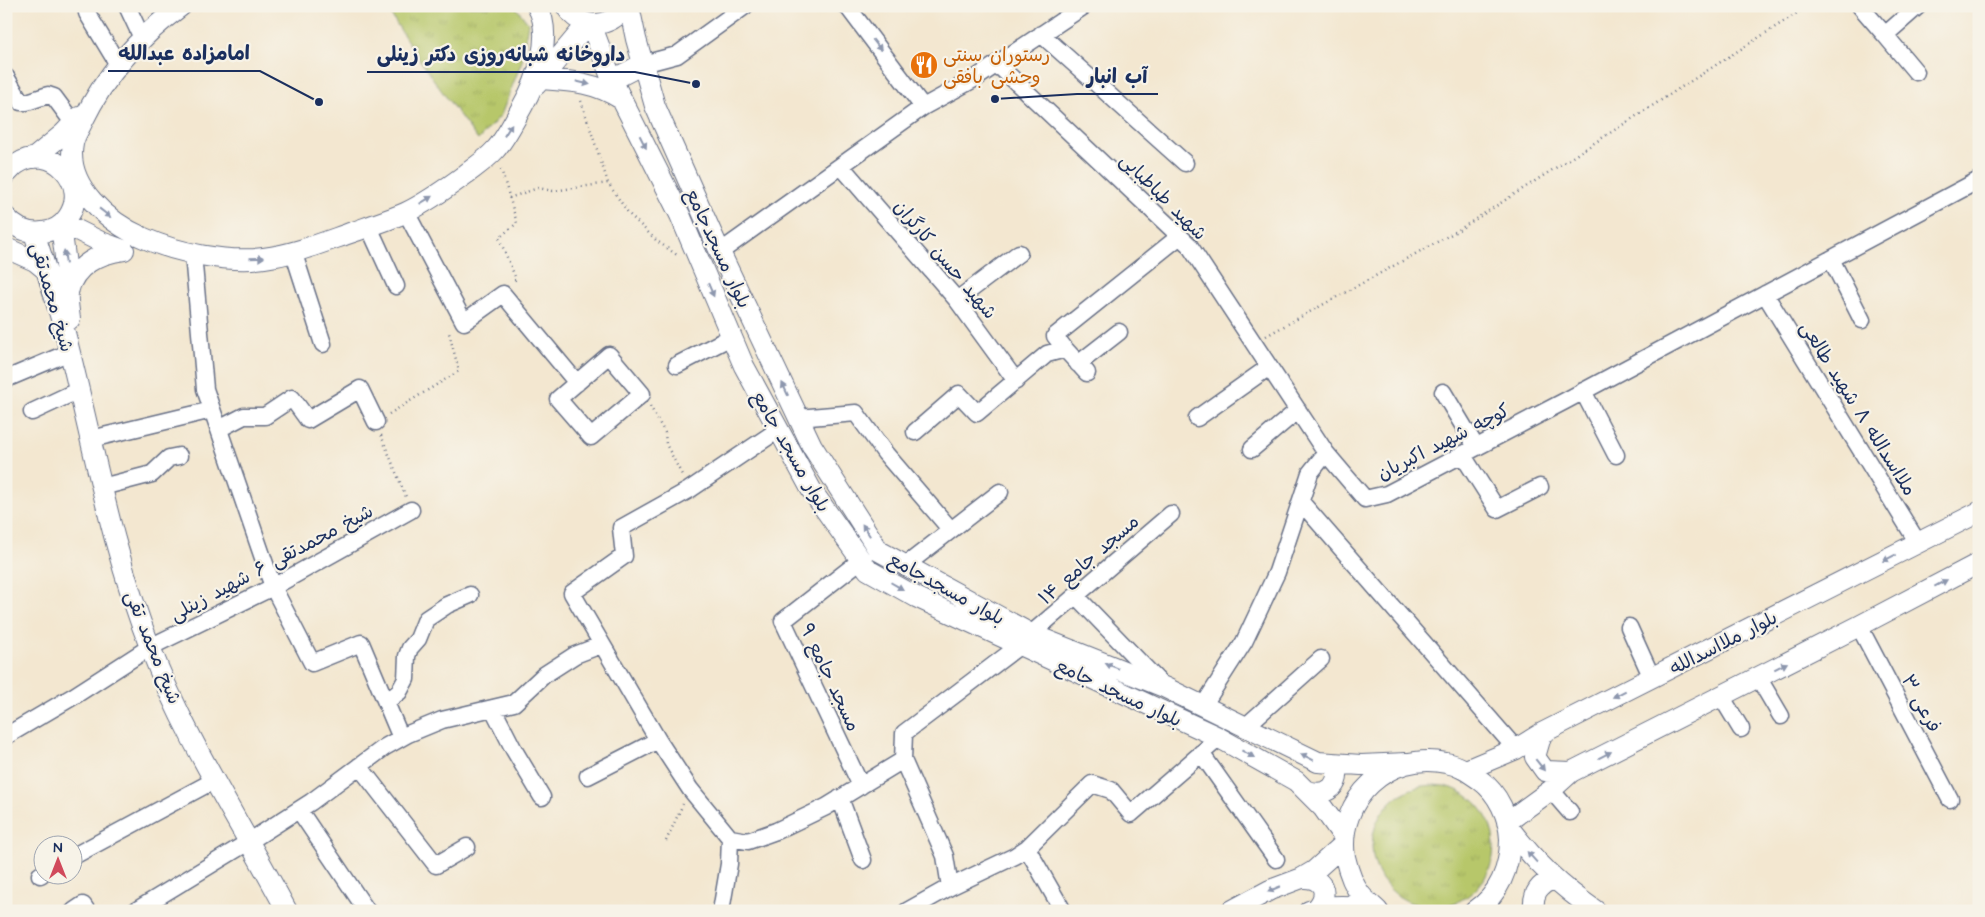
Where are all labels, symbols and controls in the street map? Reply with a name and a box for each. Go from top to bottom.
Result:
callout: امامزاده عبدالله [108,36,260,71]
callout: داروخانه شبانه‌روزی دکتر زینلی [367,37,635,72]
one-way arrow [871,38,882,51]
text: امامزاده عبدالله [118,40,250,68]
text: داروخانه شبانه‌روزی دکتر زینلی [377,41,625,69]
place label: رستوران سنتی وحشی بافقی [943,42,1050,91]
restaurant icon: رستوران سنتی وحشی بافقی [909,50,939,80]
callout: آب انبار [1077,59,1158,94]
text: آب انبار [1085,63,1149,91]
one-way arrow [575,79,590,87]
one-way arrow [503,123,512,136]
one-way arrow [639,135,647,149]
street label: شهید طباطبایی [1113,147,1213,247]
street label: بلوار مسجدجامع [678,184,757,313]
street label: شهید حسن کارگران [887,195,1003,325]
one-way arrow [419,196,434,204]
one-way arrow [98,208,112,218]
street label: شیخ محمدتقی [23,240,80,355]
one-way arrow [61,249,69,265]
one-way arrow [250,254,266,262]
one-way arrow [707,283,715,297]
street label: ملااسدالله ۸ شهید طالعی [1793,316,1923,501]
one-way arrow [781,382,789,397]
street label: بلوار مسجد جامع [745,386,837,518]
street label: کوچه شهید اکبریان [1373,397,1515,487]
street label: شیخ محمدتقی ۶ شهید زینلی [165,498,378,628]
street label: مسجد جامع ۱۴ [1033,509,1145,612]
one-way arrow [861,524,870,537]
street label: بلوار مسجدجامع [883,546,1009,632]
one-way arrow [1881,554,1896,562]
one-way arrow [1934,579,1948,588]
one-way arrow [890,581,903,590]
street label: شیخ محمد تقی [118,587,188,708]
street label: بلوار ملااسدالله [1665,605,1782,682]
street label: مسجد جامع ۹ [793,619,866,736]
street label: بلوار مسجد جامع [1051,652,1186,734]
one-way arrow [1105,662,1119,670]
one-way arrow [1774,662,1788,670]
street label: فرعی ۳ [1894,670,1947,738]
one-way arrow [1611,690,1626,698]
one-way arrow [1241,750,1256,758]
one-way arrow [1597,751,1612,759]
one-way arrow [1300,753,1314,761]
one-way arrow [1535,758,1546,771]
north arrow [32,834,82,884]
text: N [54,838,63,858]
one-way arrow [1527,851,1538,864]
one-way arrow [1267,886,1281,894]

